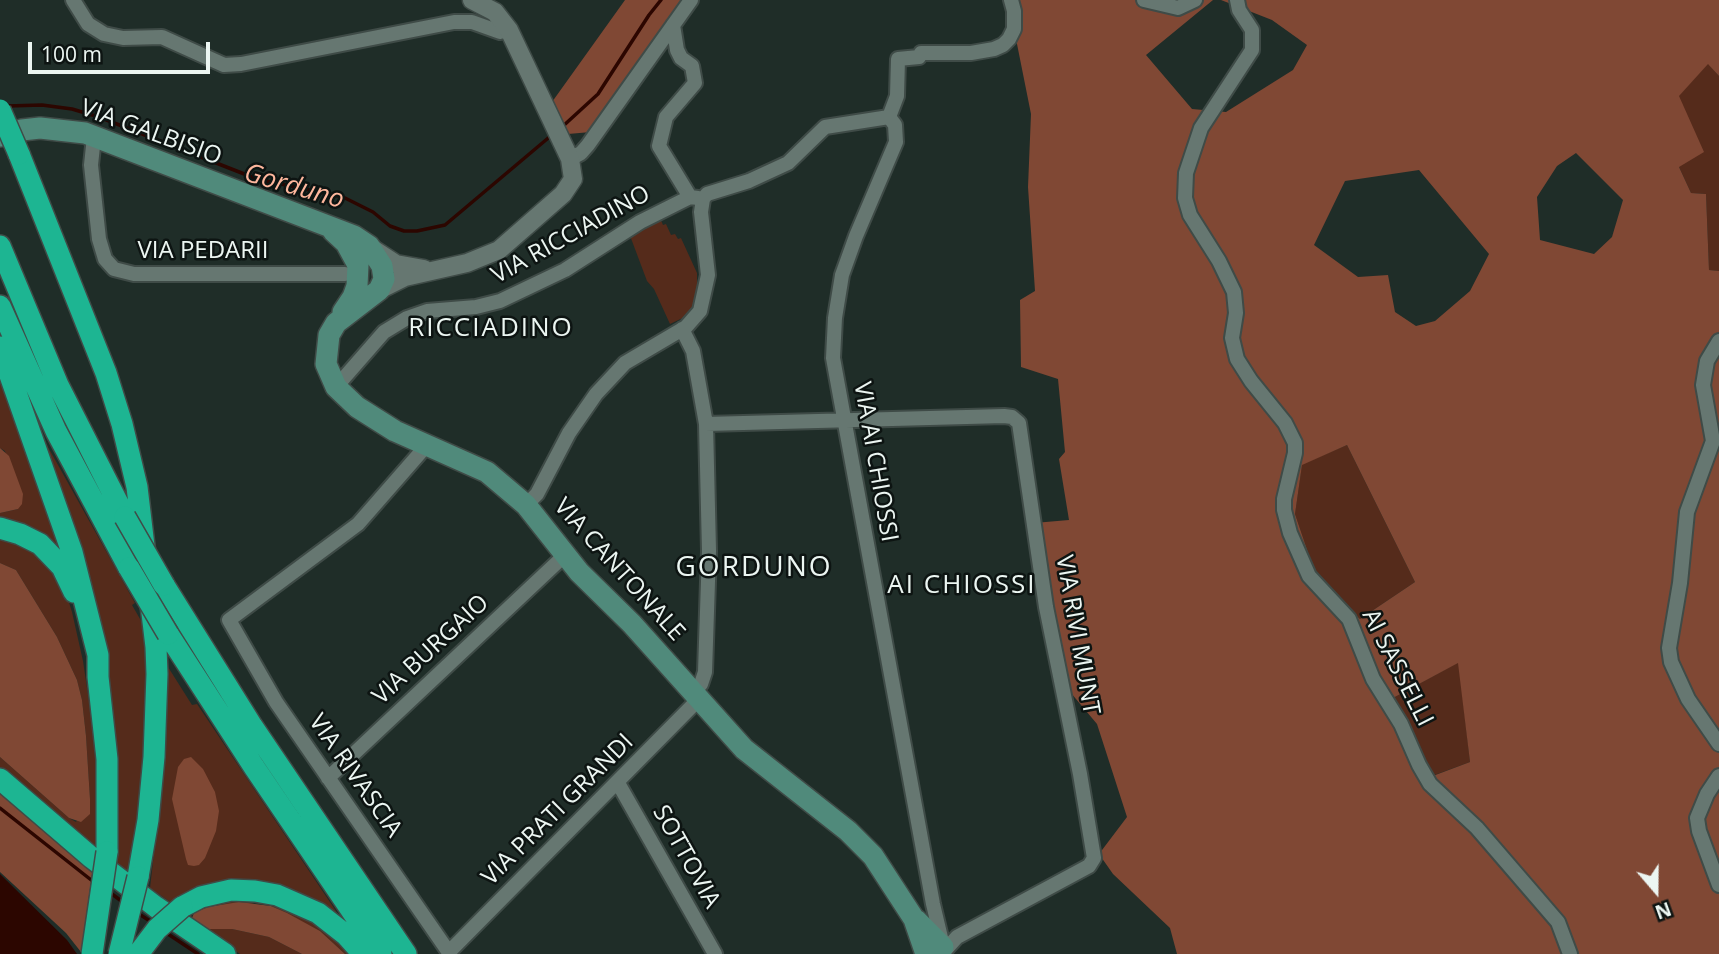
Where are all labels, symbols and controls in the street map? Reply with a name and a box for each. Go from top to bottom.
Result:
scale bar [32,28,214,72]
text: 100 m [41,40,102,68]
street label: VIA GALBISIO [76,94,226,172]
water label: Gorduno [241,158,347,216]
street label: VIA RICCIADINO [487,180,655,290]
street label: VIA PEDARII [137,237,269,265]
district label: RICCIADINO [409,313,573,345]
street label: VIA AI CHIOSSI [847,380,903,544]
street label: VIA CANTONALE [547,493,691,647]
district label: GORDUNO [676,551,832,585]
street label: VIA RIVI MUNT [1049,553,1105,717]
district label: AI CHIOSSI [889,570,1035,602]
street label: VIA BURGAIO [367,589,495,711]
street label: AI SASSELLI [1355,604,1439,732]
street label: VIA RIVASCIA [302,709,408,843]
street label: VIA PRATI GRANDI [476,728,640,892]
street label: SOTTOVIA [646,801,726,913]
north arrow [1621,856,1691,926]
text: N [1651,896,1675,926]

